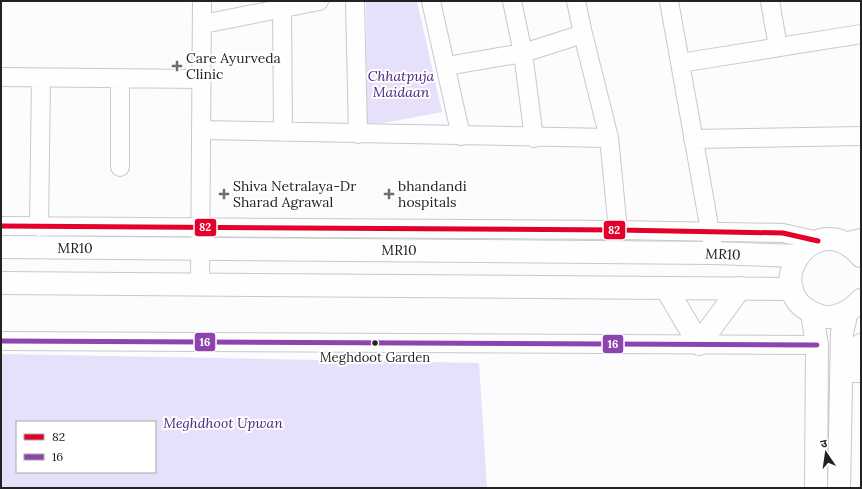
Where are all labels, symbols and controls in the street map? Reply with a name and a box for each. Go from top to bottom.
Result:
place label: Care Ayurveda Clinic [186,49,281,83]
marker: Care Ayurveda Clinic [171,60,183,72]
park label: Chhatpuja Maidaan [368,67,435,101]
place label: Shiva Netralaya-Dr Sharad Agrawal [233,177,356,211]
place label: bhandandi hospitals [398,177,467,211]
marker: Shiva Netralaya-Dr Sharad Agrawal [218,188,230,200]
marker: bhandandi hospitals [383,188,395,200]
line badge: 82 [194,218,217,237]
text: 82 [199,220,211,234]
line badge: 82 [603,220,626,240]
text: 82 [608,223,620,237]
street label: MR10 [57,239,93,257]
street label: MR10 [381,241,417,259]
street label: MR10 [705,244,741,264]
line badge: 16 [194,332,216,352]
line badge: 16 [602,334,624,354]
text: 16 [200,335,210,349]
text: 16 [608,337,618,351]
marker: Meghdoot Garden [370,338,380,348]
place label: Meghdoot Garden [320,349,430,366]
park label: Meghdhoot Upwan [163,414,283,432]
legend [16,421,156,473]
text: 82 [52,429,65,444]
north arrow [806,433,846,473]
text: उ [819,436,829,451]
text: 16 [52,449,63,464]

